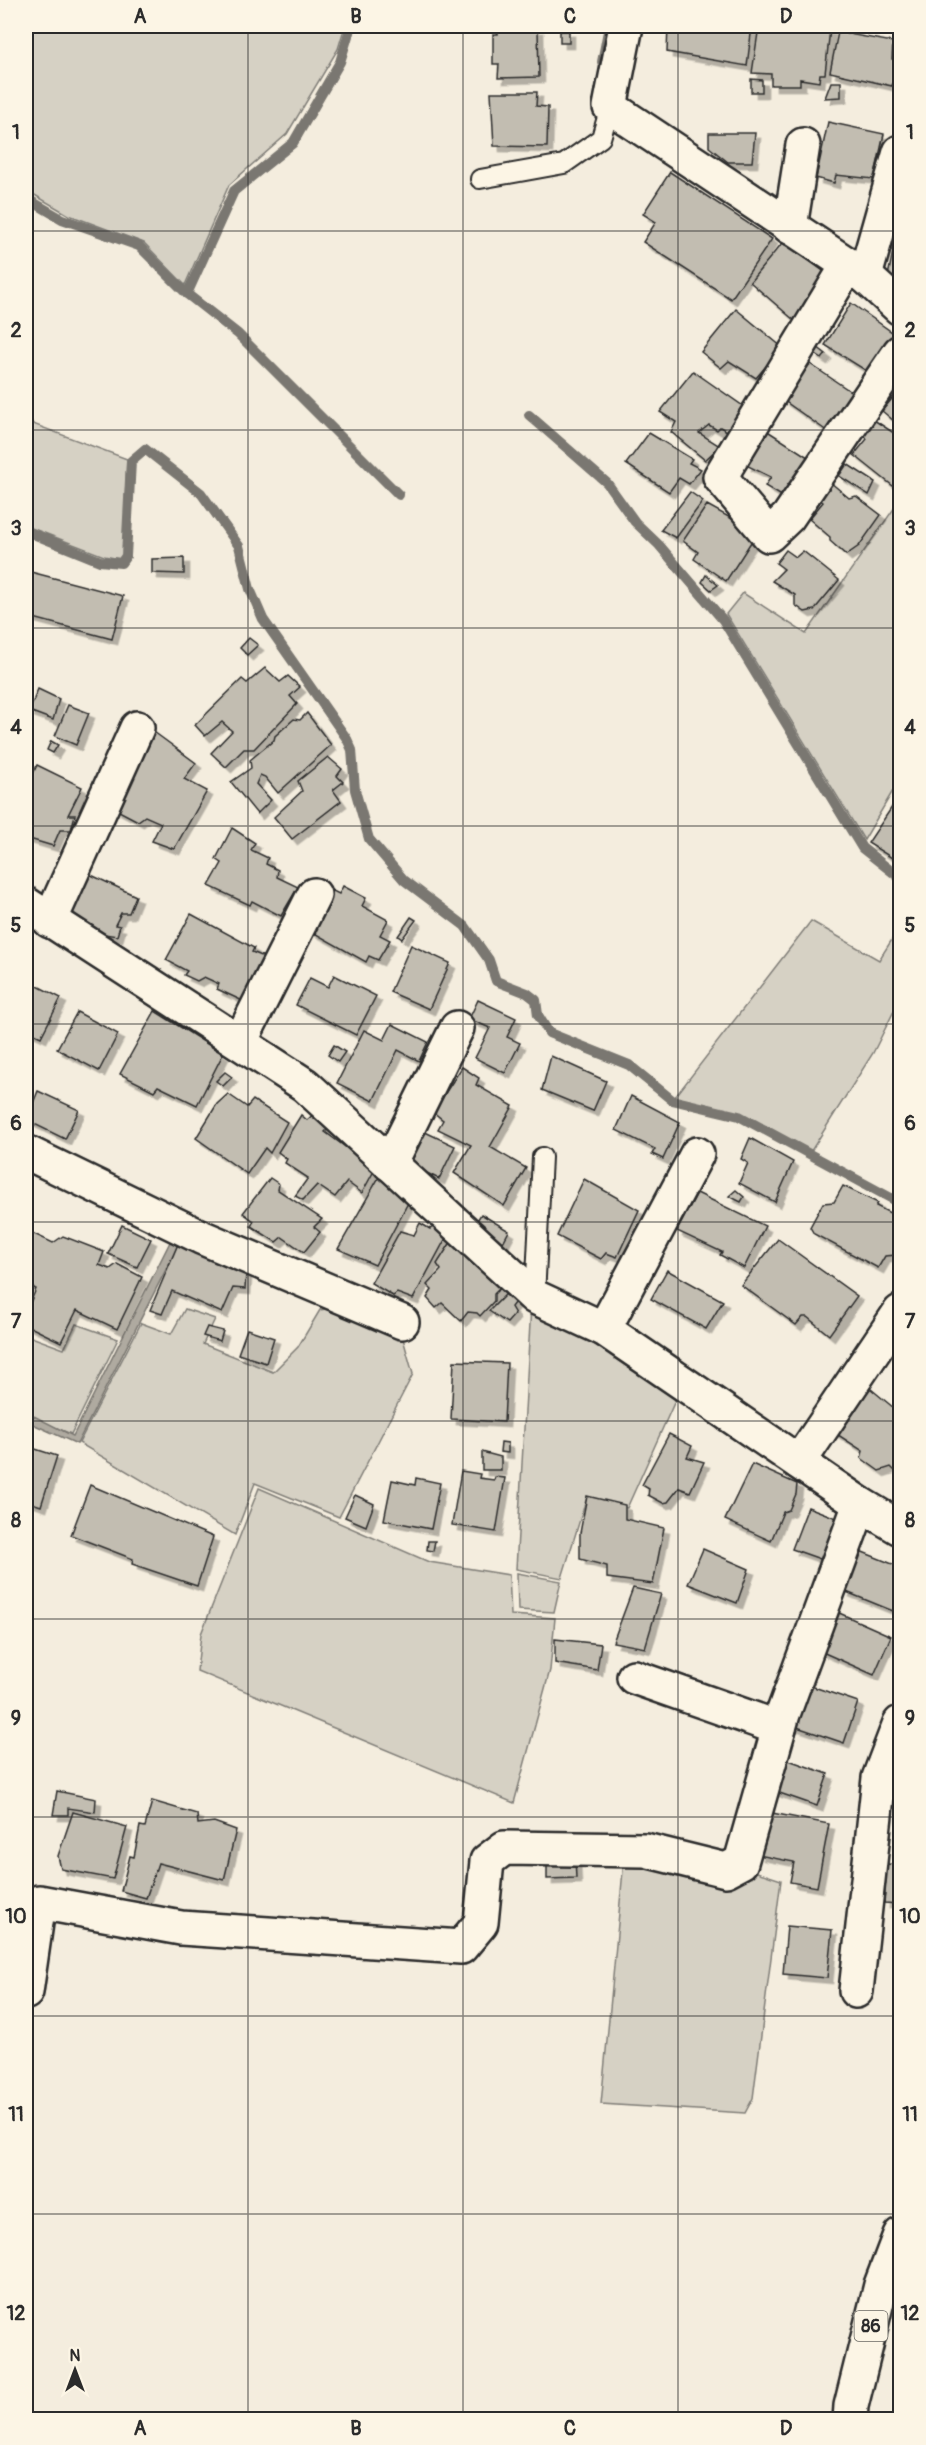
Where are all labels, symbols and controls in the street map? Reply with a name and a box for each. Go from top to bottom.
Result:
text: A [134,4,147,29]
text: B [350,4,362,29]
text: C [564,4,576,29]
text: D [780,4,793,29]
text: 1 [12,120,20,145]
text: 1 [906,120,914,145]
text: 2 [10,318,22,343]
text: 2 [904,318,916,343]
text: 3 [10,516,22,541]
text: 3 [904,516,916,541]
text: 4 [10,715,22,740]
text: 4 [904,715,916,740]
text: 5 [11,913,22,938]
text: 5 [905,913,916,938]
text: 6 [10,1111,22,1136]
text: 6 [904,1111,916,1136]
text: 7 [11,1309,22,1334]
text: 7 [905,1309,916,1334]
text: 8 [11,1508,21,1533]
text: 8 [905,1508,915,1533]
text: 9 [11,1706,21,1731]
text: 9 [905,1706,915,1731]
text: 10 [5,1904,27,1929]
text: 10 [899,1904,921,1929]
text: 11 [8,2102,24,2127]
text: 11 [902,2102,918,2127]
text: 12 [7,2301,26,2326]
text: 12 [901,2301,920,2326]
road number: 86 [854,2311,888,2341]
north arrow [45,2340,105,2400]
text: N [70,2346,81,2366]
text: A [134,2416,147,2441]
text: B [350,2416,362,2441]
text: C [564,2416,576,2441]
text: D [780,2416,793,2441]

